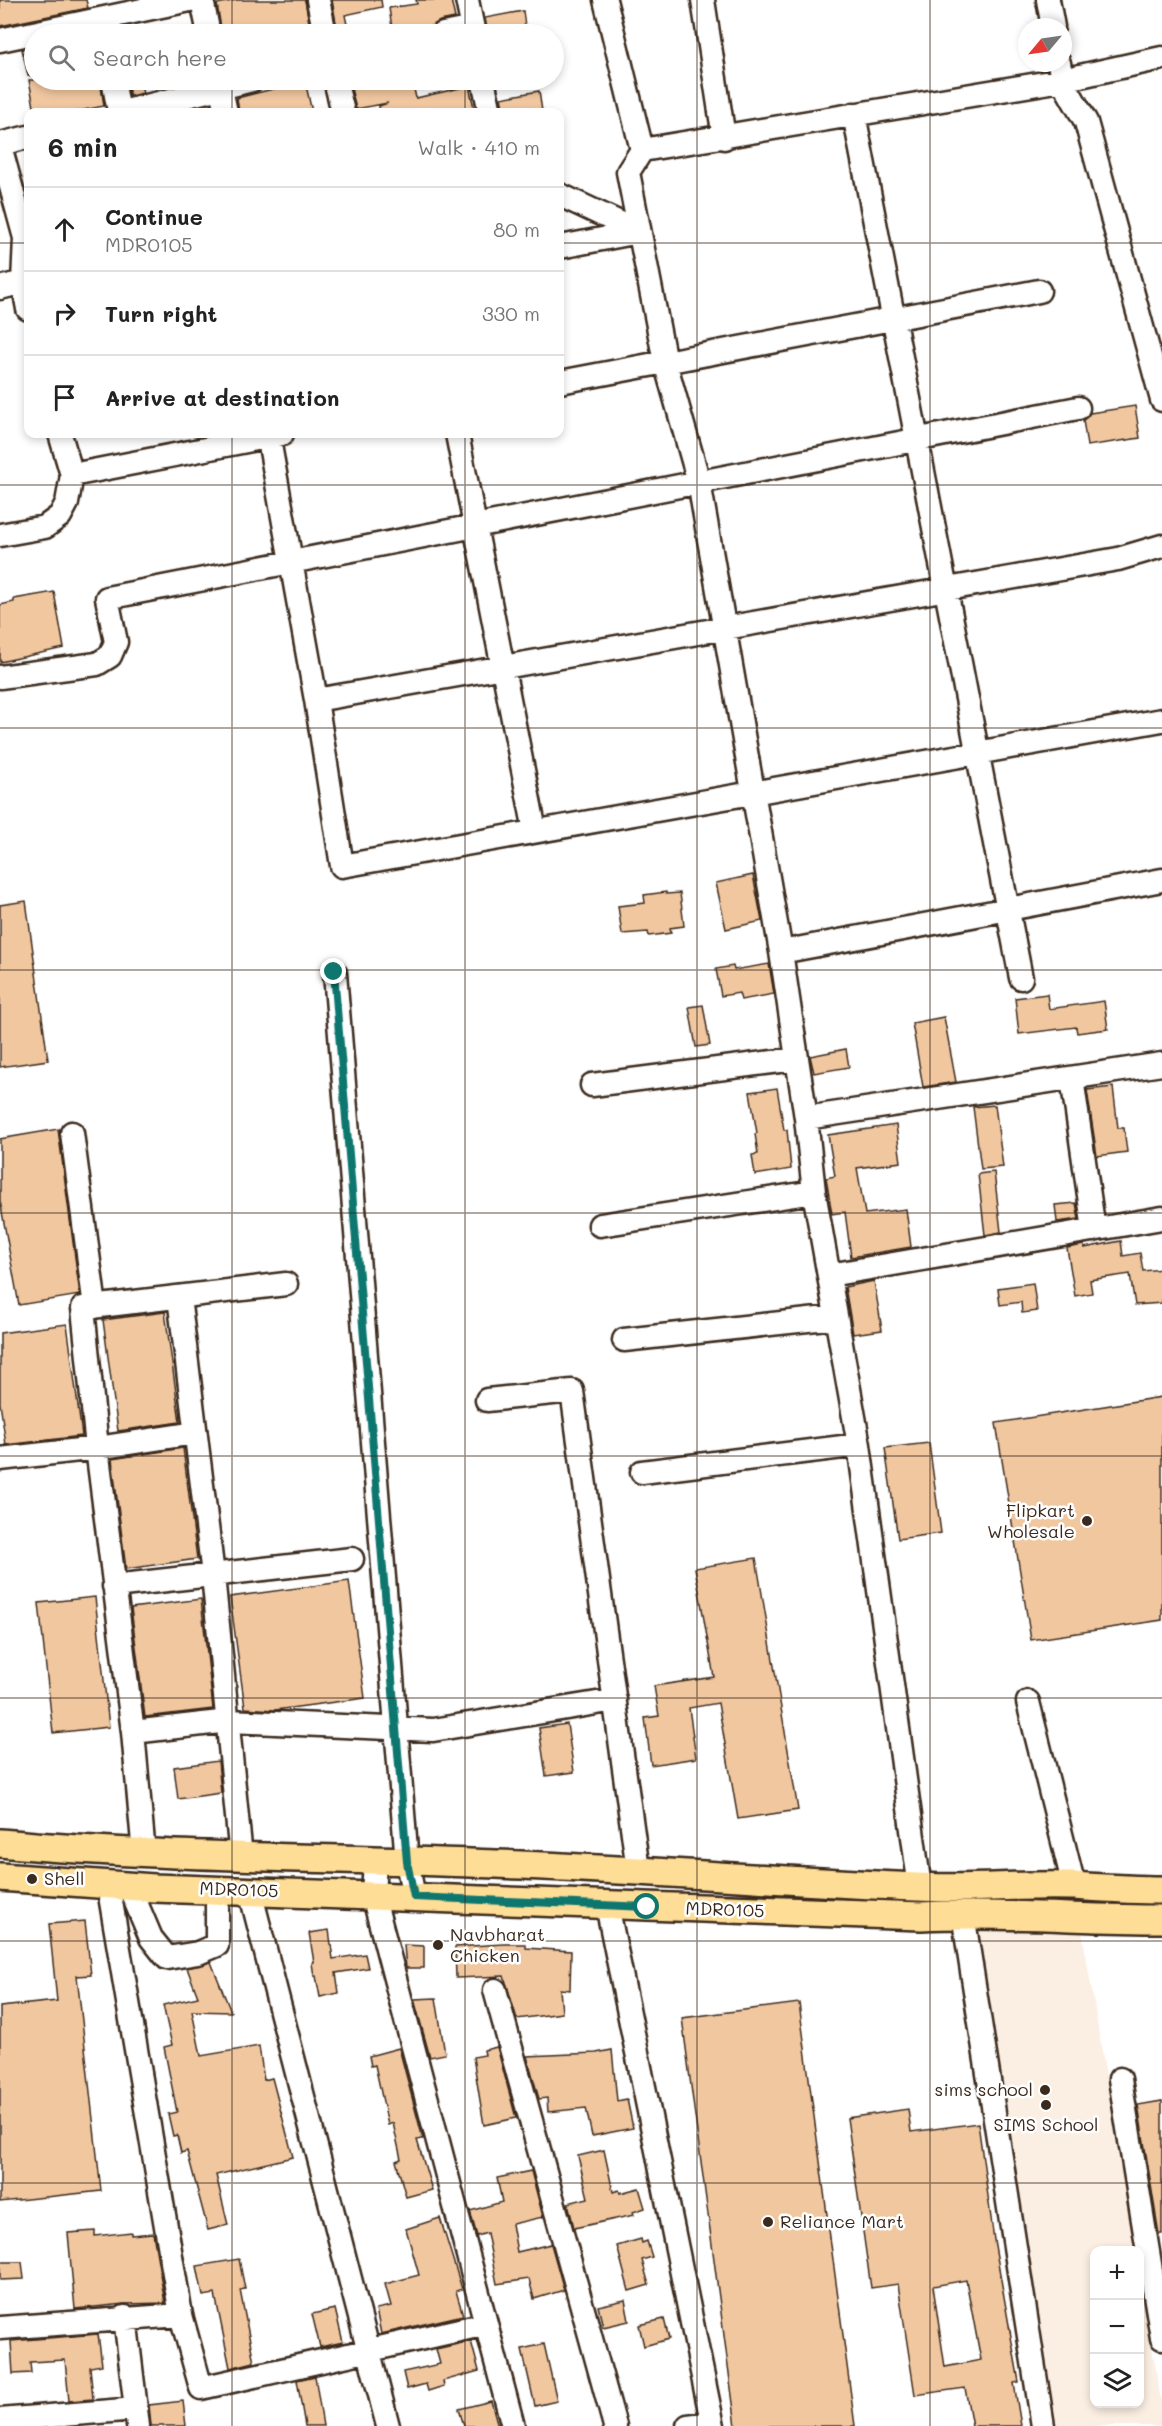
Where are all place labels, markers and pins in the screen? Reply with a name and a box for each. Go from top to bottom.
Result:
place label: Flipkart Wholesale [987,1498,1075,1543]
marker: Flipkart Wholesale [1080,1514,1094,1528]
place label: Shell [44,1866,84,1890]
marker: Shell [25,1872,39,1886]
place label: Navbharat Chicken [450,1922,545,1967]
marker: Navbharat Chicken [431,1938,445,1952]
place label: sims school [935,2077,1033,2101]
marker: sims school [1038,2083,1052,2097]
marker: SIMS School [1039,2098,1053,2112]
place label: SIMS School [994,2112,1099,2136]
place label: Reliance Mart [780,2209,904,2233]
marker: Reliance Mart [761,2215,775,2229]

